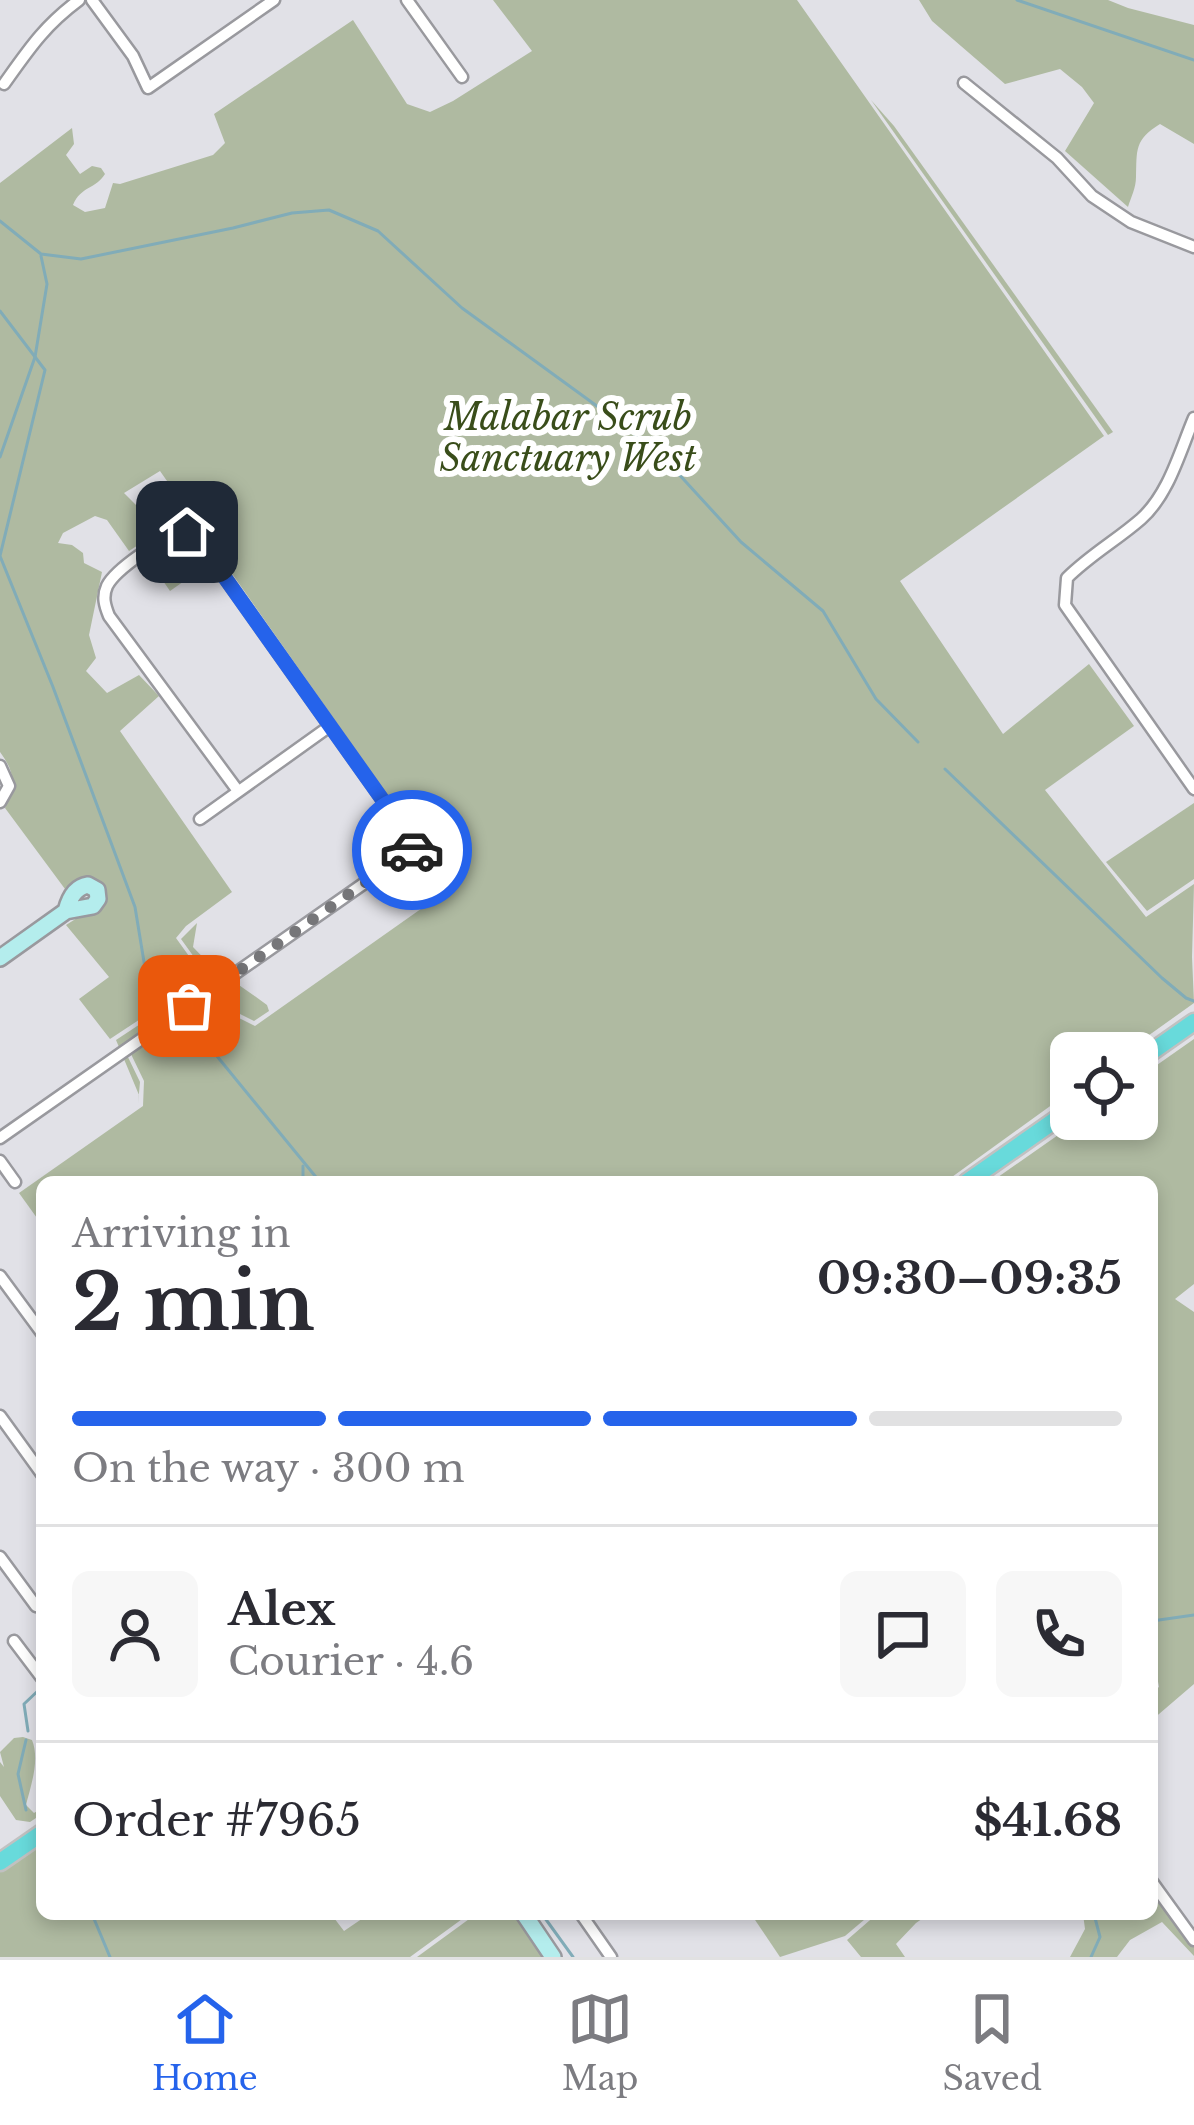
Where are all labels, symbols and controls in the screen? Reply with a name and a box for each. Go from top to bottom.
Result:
park label: Malabar Scrub Sanctuary West [439,395,697,481]
pin [136,481,238,583]
icon: home [154,499,220,565]
courier [352,790,472,910]
icon: car [379,817,445,883]
pin [138,955,240,1057]
icon: bag [156,973,222,1039]
map controls [1050,1032,1158,1140]
button: locate [1050,1032,1158,1140]
text: Arriving in [72,1209,291,1258]
text: 09:30–09:35 [817,1250,1122,1306]
text: 2 min [72,1254,315,1351]
text: On the way · 300 m [72,1444,465,1493]
button: person [72,1571,198,1697]
button: chat [840,1571,966,1697]
button: phone [996,1571,1122,1697]
text: Alex [228,1581,335,1637]
text: Courier · 4.6 [228,1637,474,1686]
text: Order #7965 [72,1792,361,1848]
text: $41.68 [973,1792,1122,1848]
tab: Home [152,1986,258,2099]
tab: Map [562,1986,638,2099]
tab: Saved [942,1986,1042,2099]

